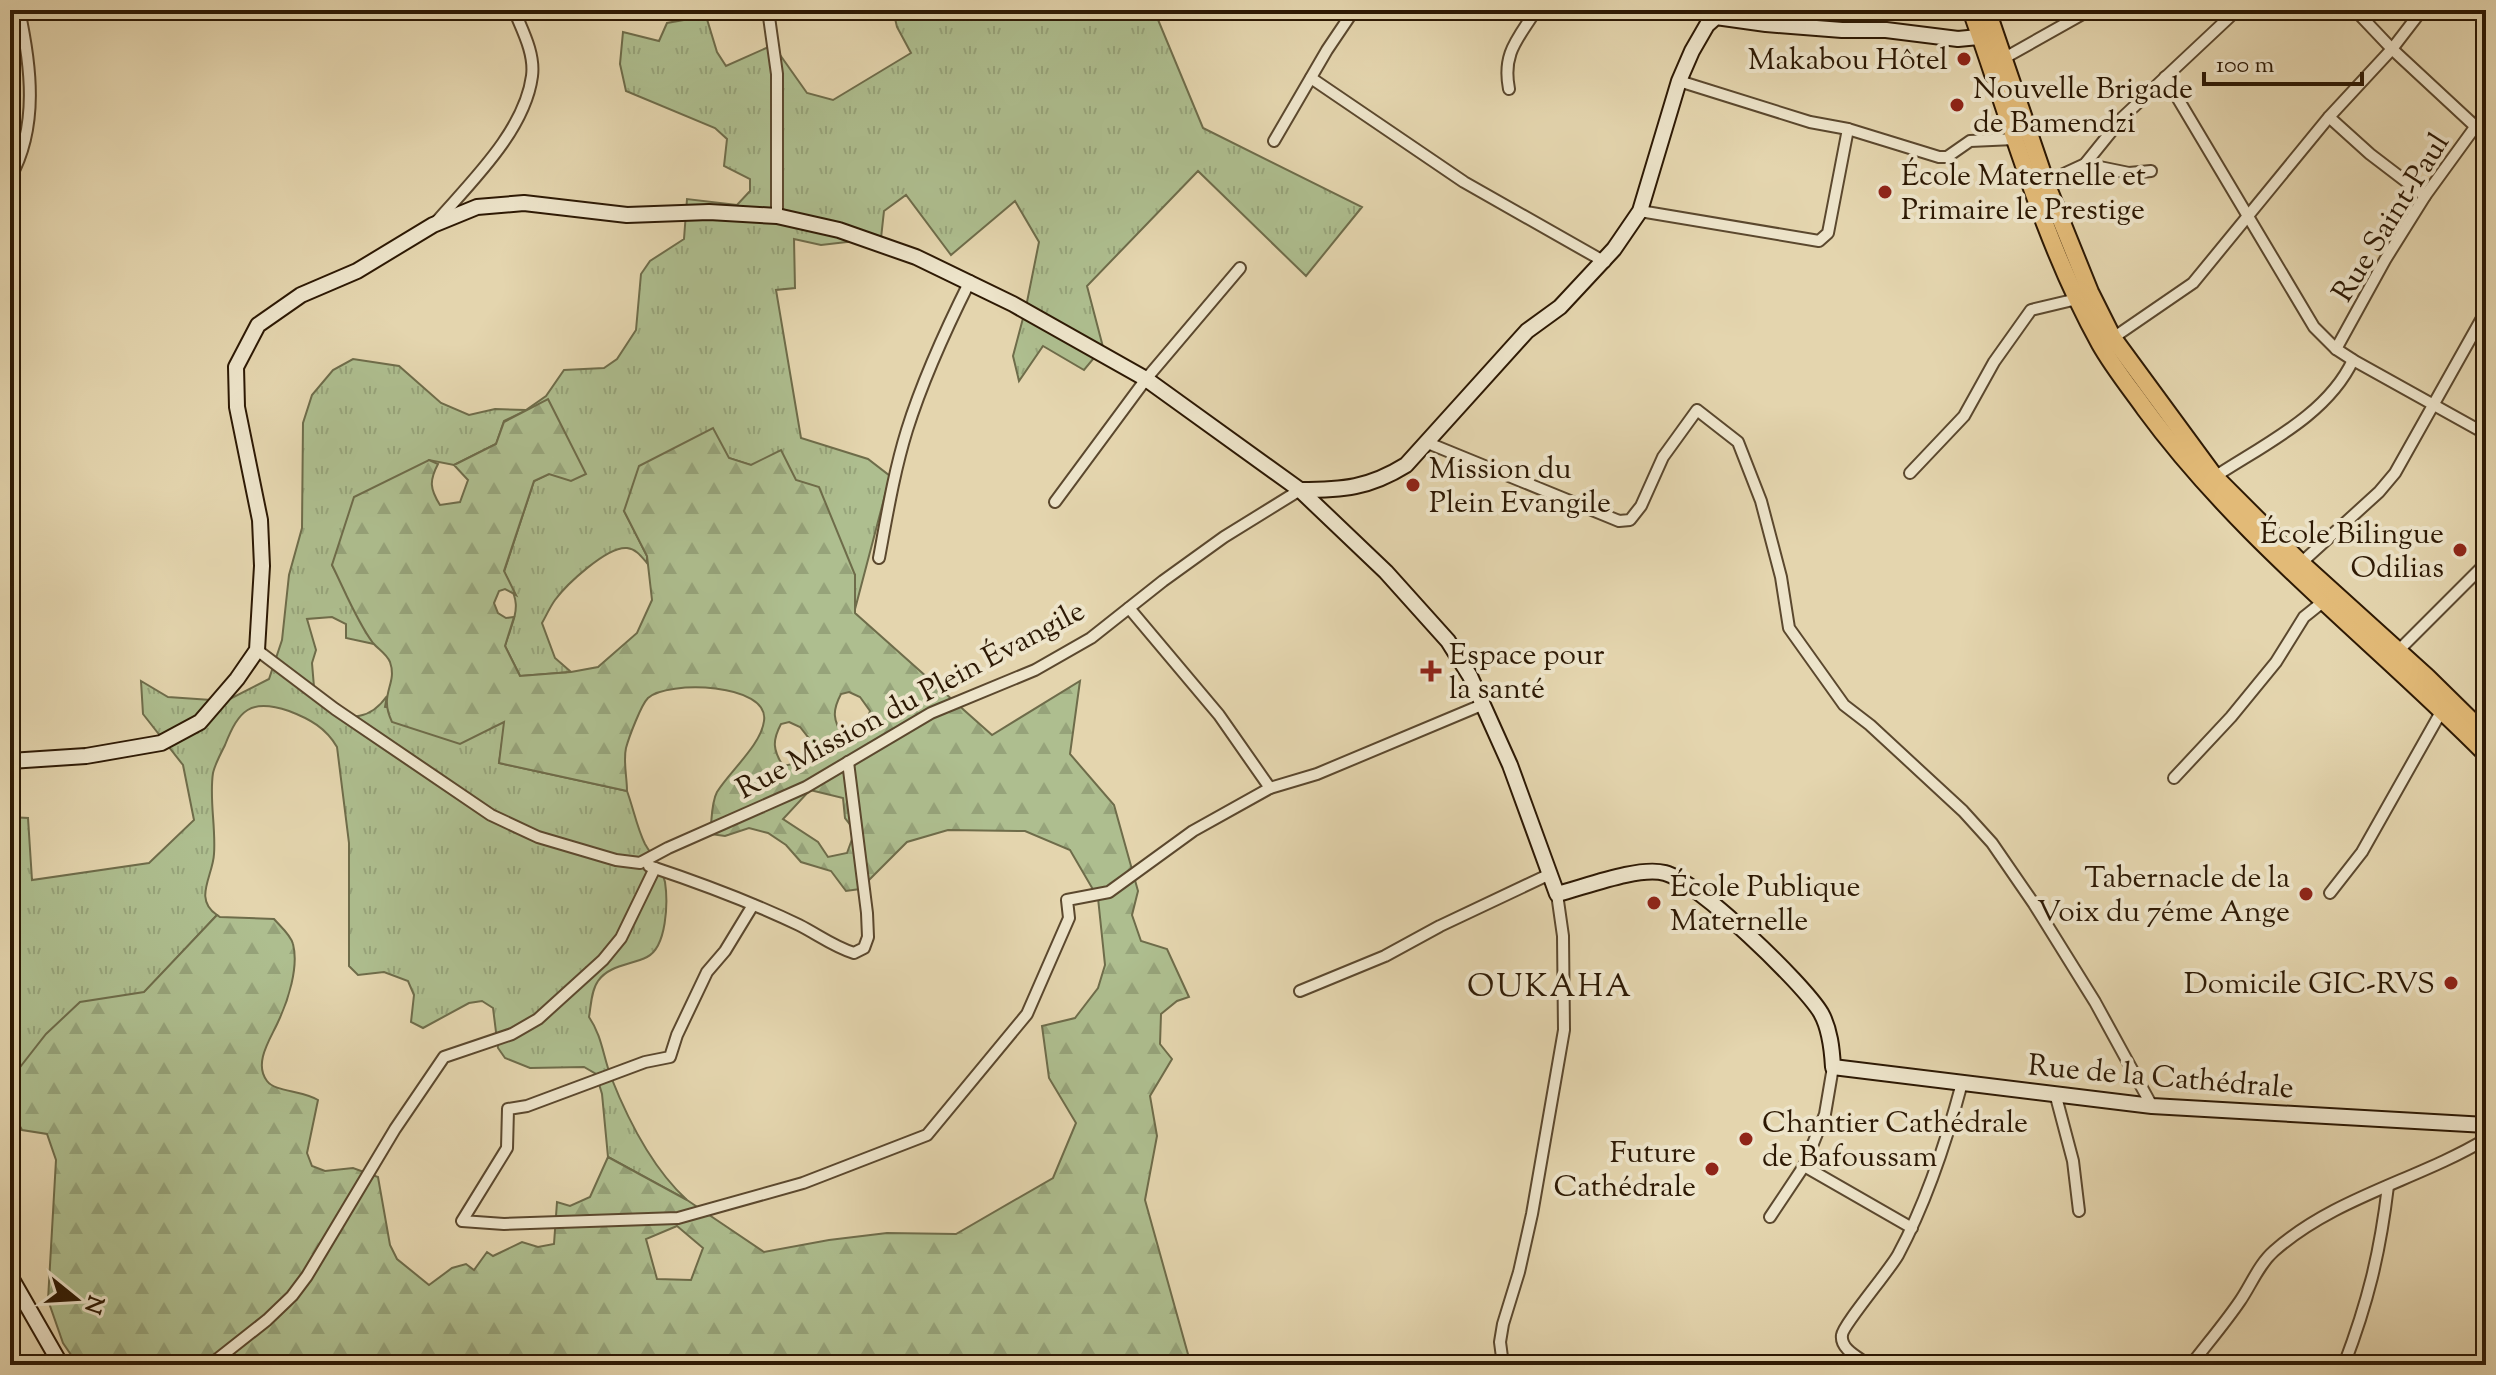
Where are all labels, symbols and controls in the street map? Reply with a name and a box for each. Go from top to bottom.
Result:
scale bar [2204,36,2362,86]
place label: Makabou Hôtel [1748,40,1948,83]
text: 100 m [2216,49,2274,83]
marker: Makabou Hôtel [1955,50,1973,68]
place label: Nouvelle Brigade de Bamendzi [1973,69,2193,146]
marker: Nouvelle Brigade de Bamendzi [1948,96,1966,114]
street label: Rue Saint-Paul [2323,126,2461,311]
place label: École Maternelle et Primaire le Prestige [1901,156,2146,233]
marker: École Maternelle et Primaire le Prestige [1876,183,1894,201]
place label: Mission du Plein Evangile [1429,449,1611,526]
marker: Mission du Plein Evangile [1404,476,1422,494]
place label: École Bilingue Odilias [2260,514,2444,591]
marker: École Bilingue Odilias [2451,541,2469,559]
street label: Rue Mission du Plein Évangile [729,591,1093,812]
place label: Espace pour la santé [1449,635,1605,712]
marker: Espace pour la santé [1420,660,1442,682]
place label: Tabernacle de la Voix du 7éme Ange [2037,858,2290,935]
place label: École Publique Maternelle [1670,867,1861,944]
marker: Tabernacle de la Voix du 7éme Ange [2297,885,2315,903]
marker: École Publique Maternelle [1645,894,1663,912]
place label: Domicile GIC-RVS [2184,964,2435,1007]
district label: OUKAHA [1467,965,1633,1011]
marker: Domicile GIC-RVS [2442,974,2460,992]
street label: Rue de la Cathédrale [2026,1045,2295,1112]
place label: Chantier Cathédrale de Bafoussam [1762,1103,2028,1180]
marker: Chantier Cathédrale de Bafoussam [1737,1130,1755,1148]
place label: Future Cathédrale [1553,1133,1696,1210]
marker: Future Cathédrale [1703,1160,1721,1178]
north arrow [36,1259,116,1339]
text: N [74,1291,110,1318]

